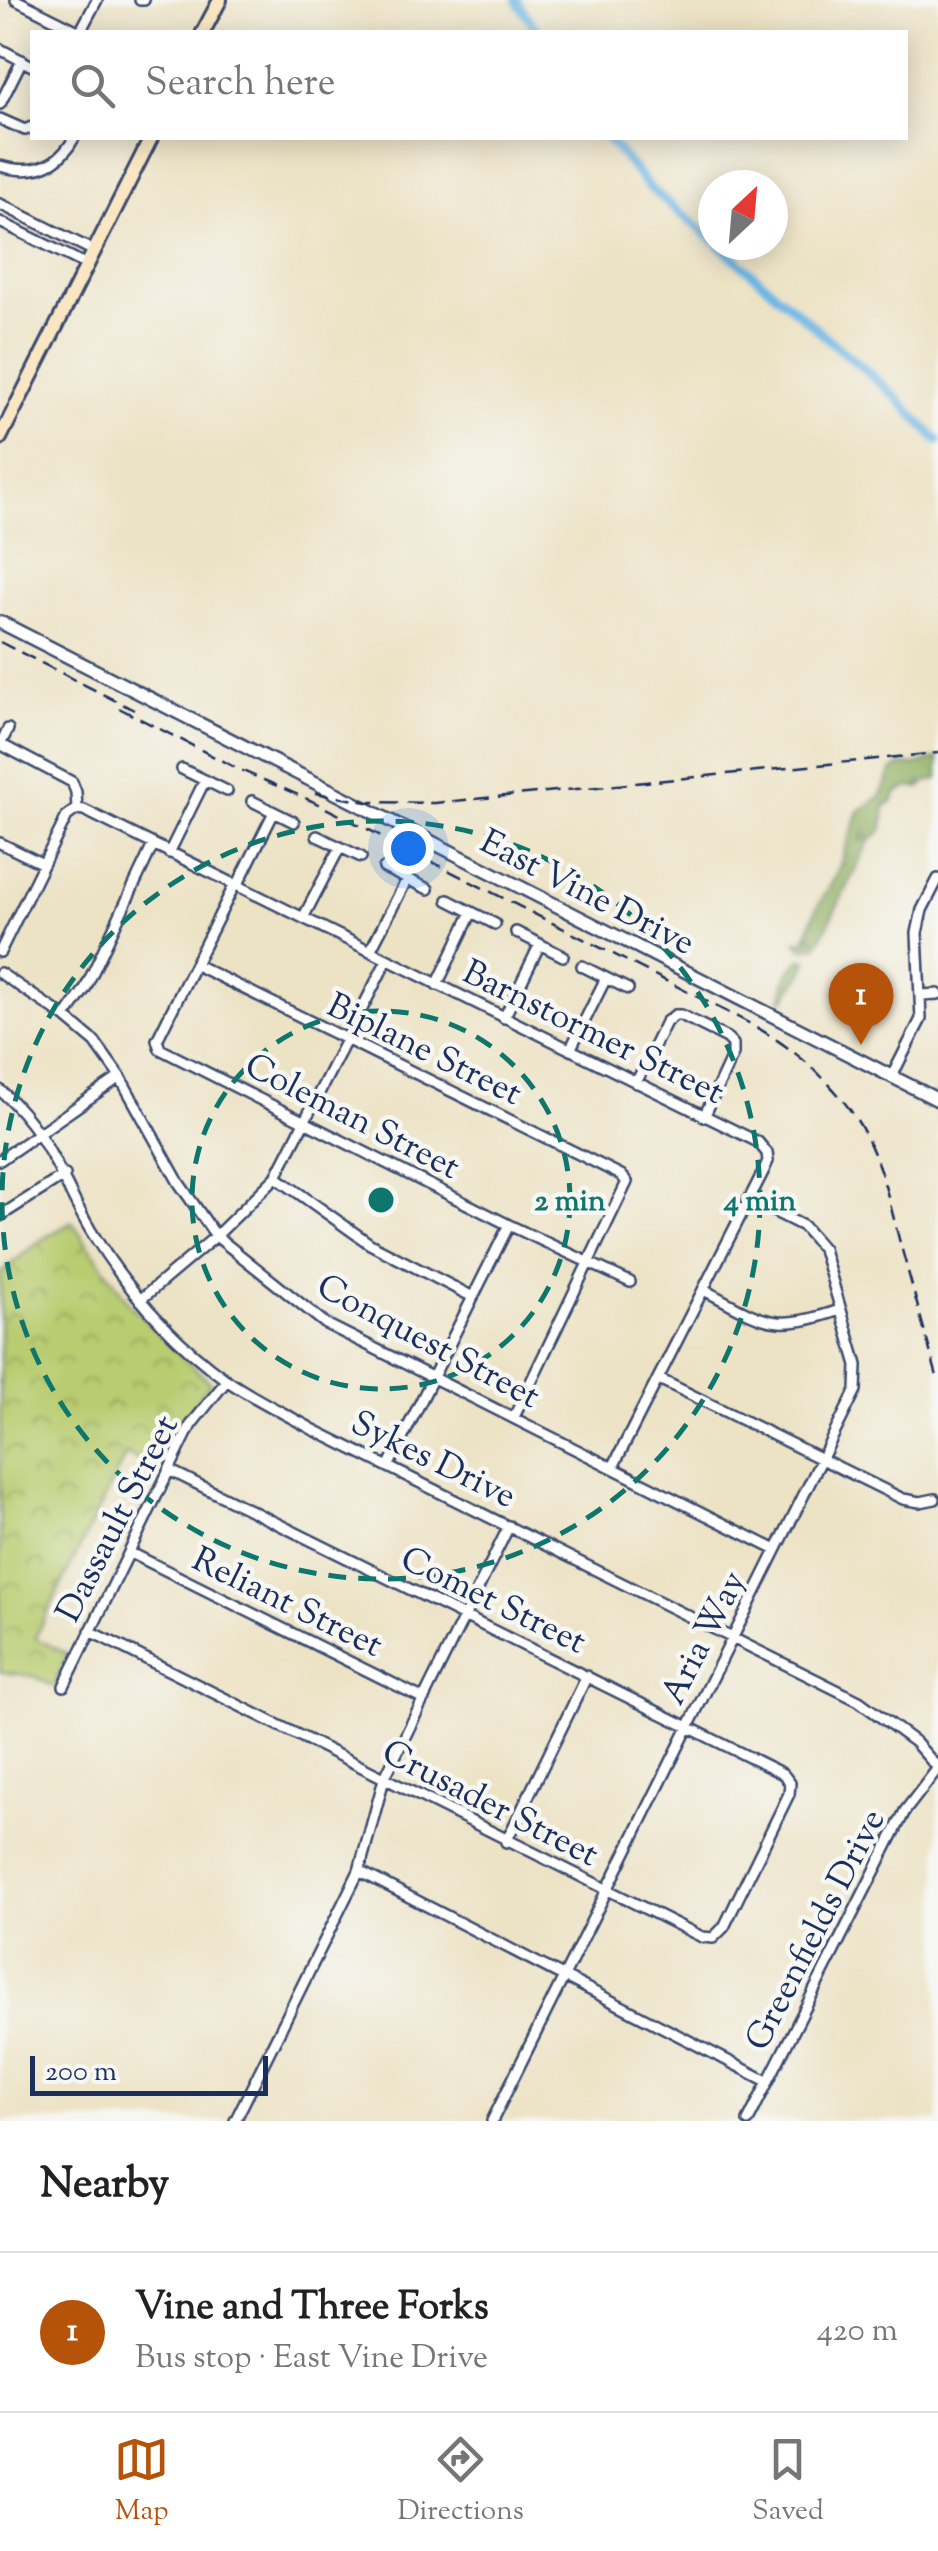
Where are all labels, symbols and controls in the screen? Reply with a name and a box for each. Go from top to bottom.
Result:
search box [30,30,908,140]
icon: search [65,58,120,113]
text: Search here [145,58,336,112]
north arrow [698,170,788,260]
street label: East Vine Drive [470,818,703,970]
your location [383,823,434,874]
street label: Barnstormer Street [453,949,732,1120]
pin: 1 [828,962,894,1045]
street label: Biplane Street [317,982,530,1120]
street label: Coleman Street [235,1042,468,1194]
text: 2 min [534,1181,606,1224]
text: 4 min [723,1181,797,1224]
centre of rings [363,1182,399,1218]
street label: Conquest Street [307,1263,548,1423]
street label: Sykes Drive [341,1399,524,1523]
street label: Dassault Street [45,1407,193,1632]
street label: Comet Street [391,1535,594,1669]
street label: Reliant Street [183,1536,390,1672]
street label: Aria Way [650,1563,761,1714]
street label: Crusader Street [372,1729,607,1882]
street label: Greenfields Drive [734,1801,900,2060]
scale bar [30,2051,268,2096]
text: 200 m [45,2053,117,2093]
text: Nearby [40,2156,169,2216]
text: Vine and Three Forks [135,2282,489,2336]
text: 1 [67,2309,78,2355]
text: 420 m [817,2309,898,2355]
text: Bus stop · East Vine Drive [135,2336,488,2382]
tab: Map [114,2432,169,2532]
tab: Directions [397,2432,524,2532]
tab: Saved [752,2432,824,2532]

